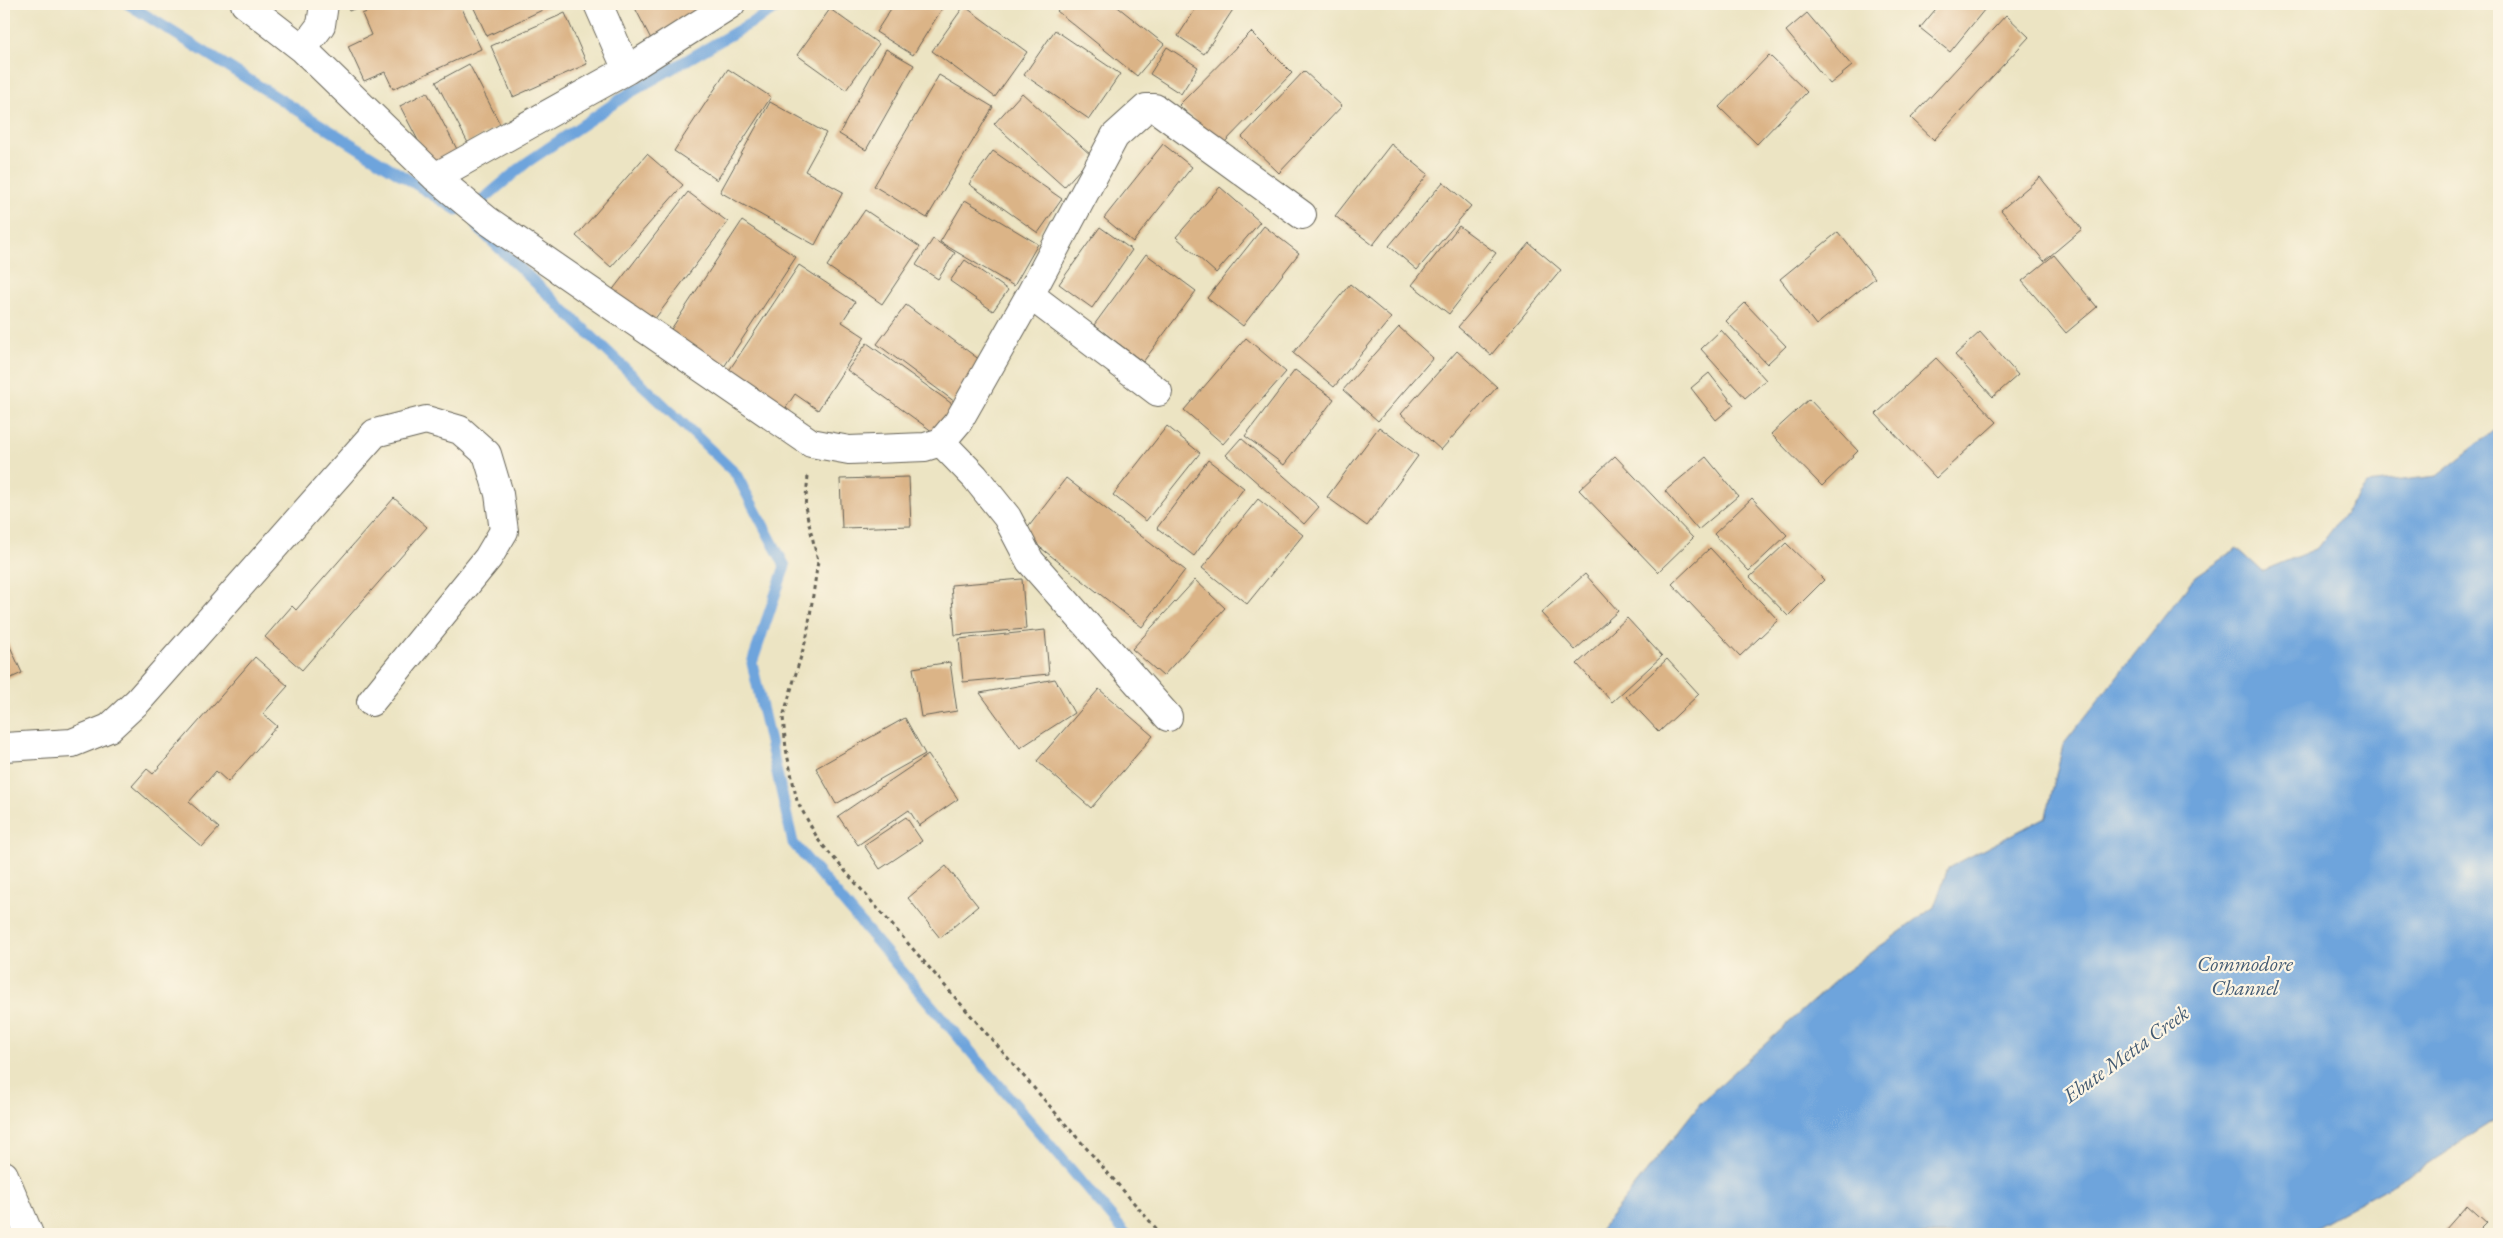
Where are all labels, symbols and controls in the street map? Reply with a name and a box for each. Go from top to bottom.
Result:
water label: Commodore Channel [2197,950,2294,1001]
water label: Ebute Metta Creek [2057,999,2194,1109]

